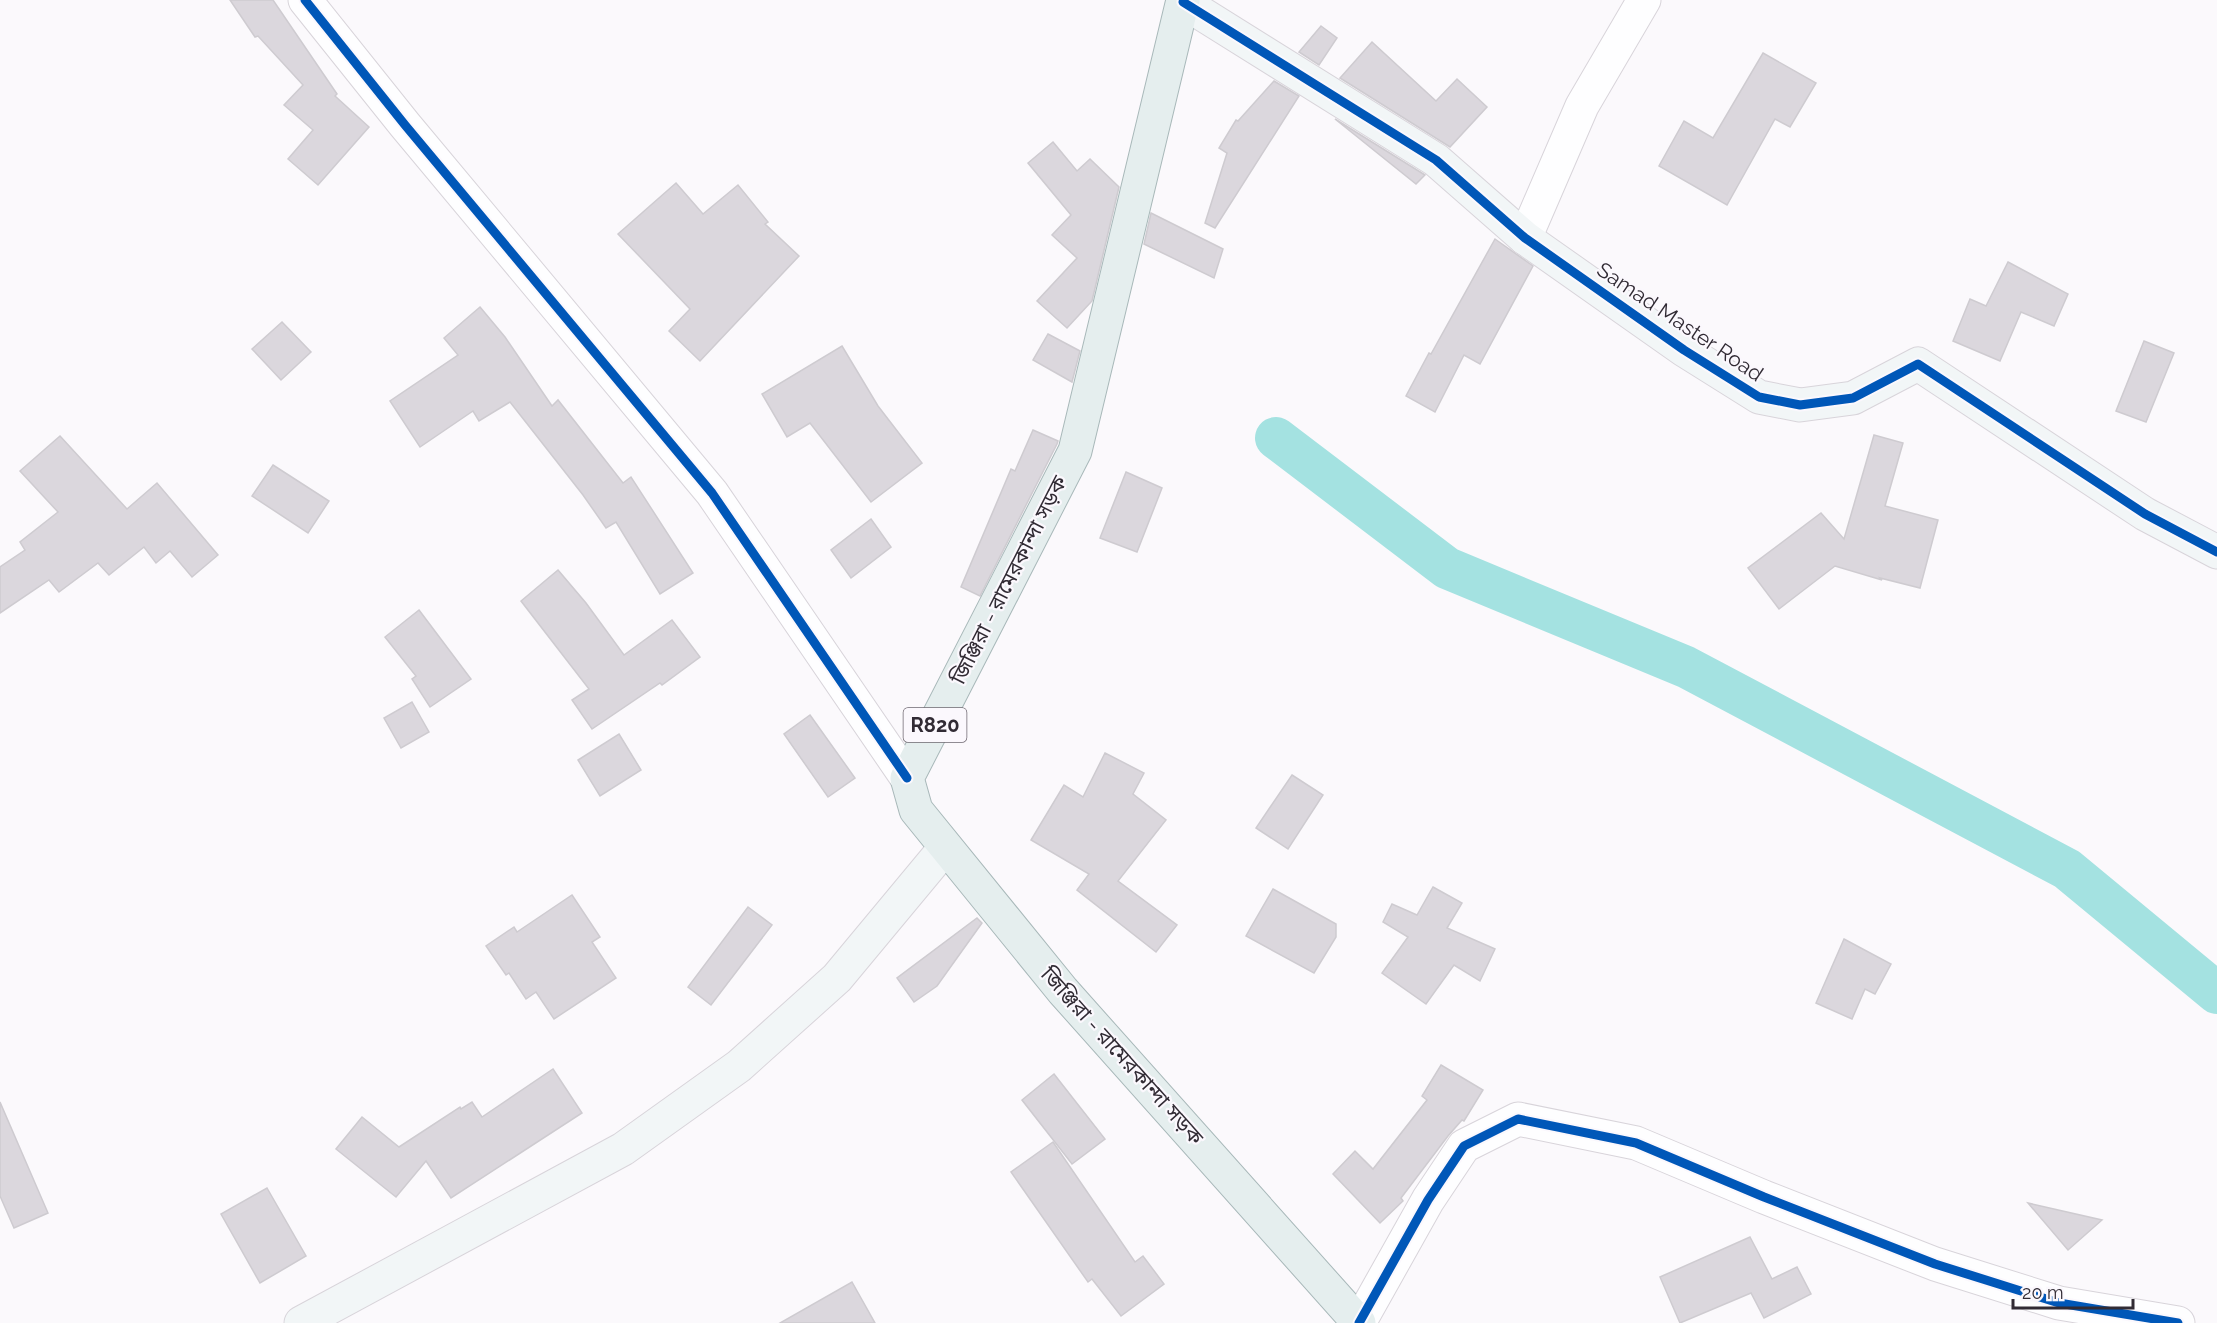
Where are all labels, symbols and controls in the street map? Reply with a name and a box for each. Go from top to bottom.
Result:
street label: Samad Master Road [1592,257,1768,386]
street label: জিঞ্জিরা - রামেরকান্দা সড়ক [945,471,1072,689]
road number: R820 [904,708,966,742]
street label: জিঞ্জিরা - রামেরকান্দা সড়ক [1035,961,1209,1150]
scale bar [2013,1272,2133,1310]
text: 20 m [2022,1282,2064,1303]

